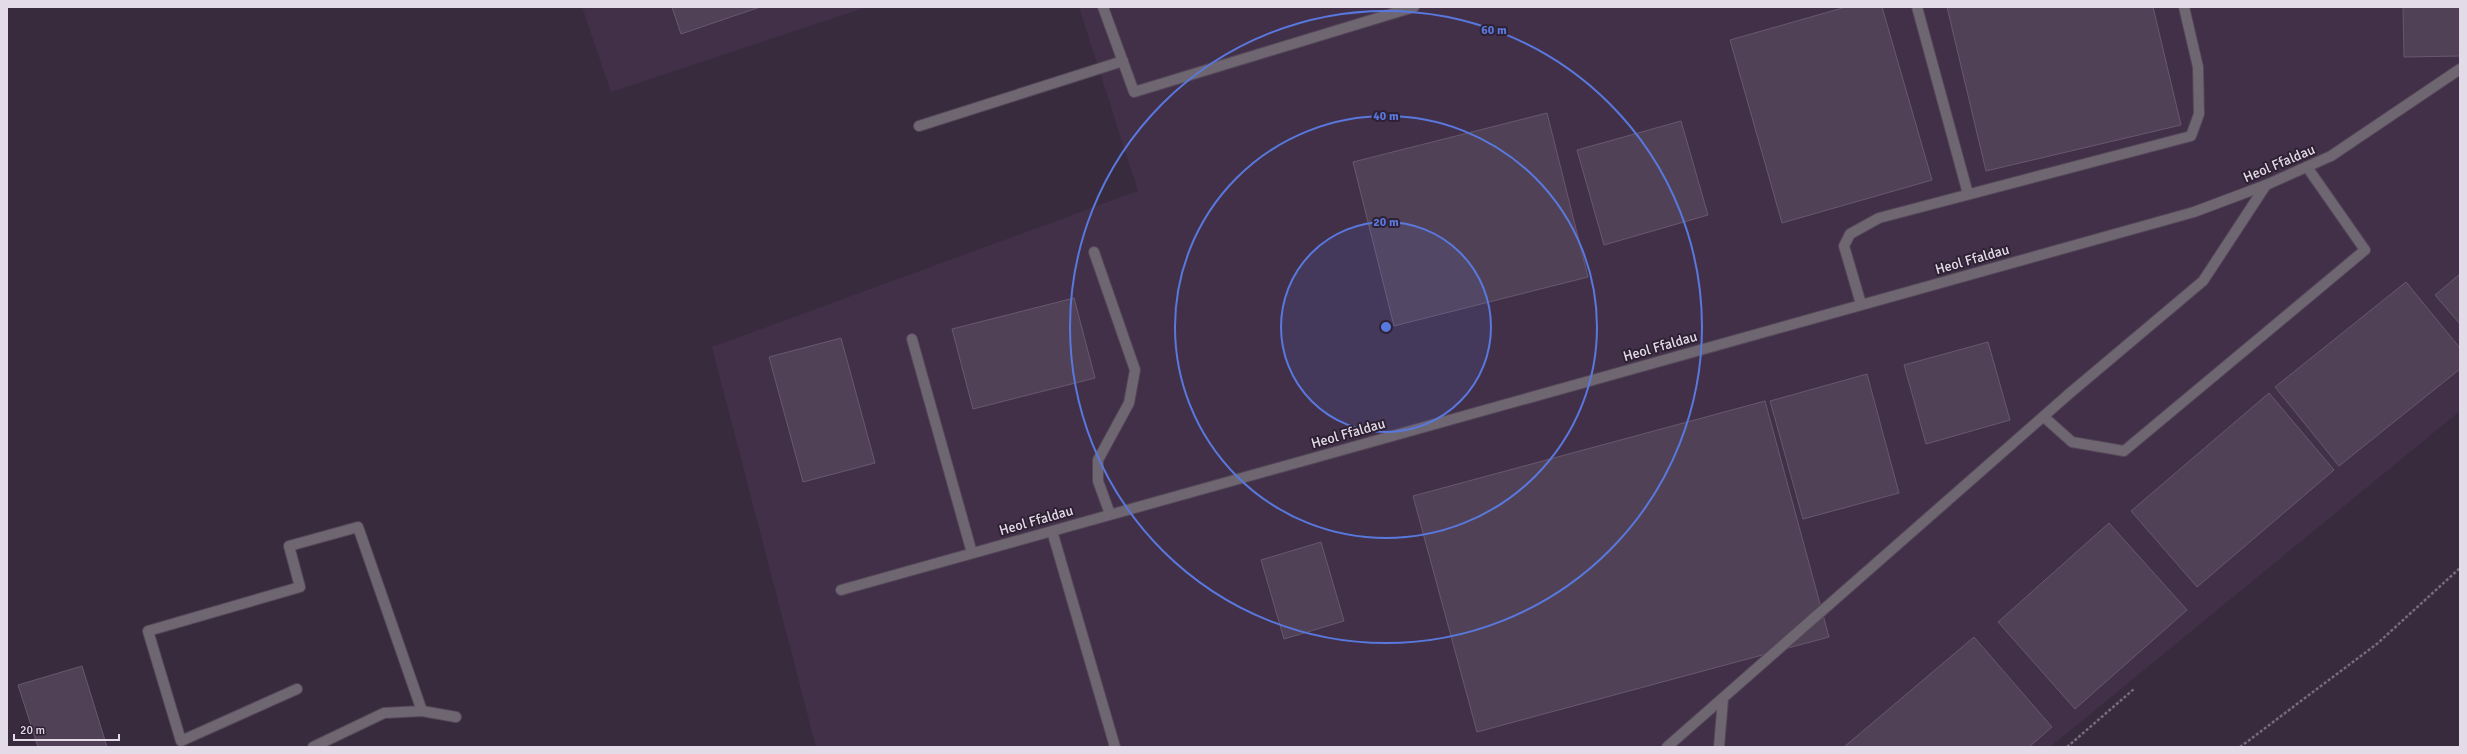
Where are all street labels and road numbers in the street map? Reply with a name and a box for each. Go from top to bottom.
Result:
street label: Heol Ffaldau [2241,141,2318,186]
street label: Heol Ffaldau [1933,241,2011,278]
street label: Heol Ffaldau [1621,328,1699,365]
street label: Heol Ffaldau [1309,415,1387,452]
street label: Heol Ffaldau [997,502,1075,539]

